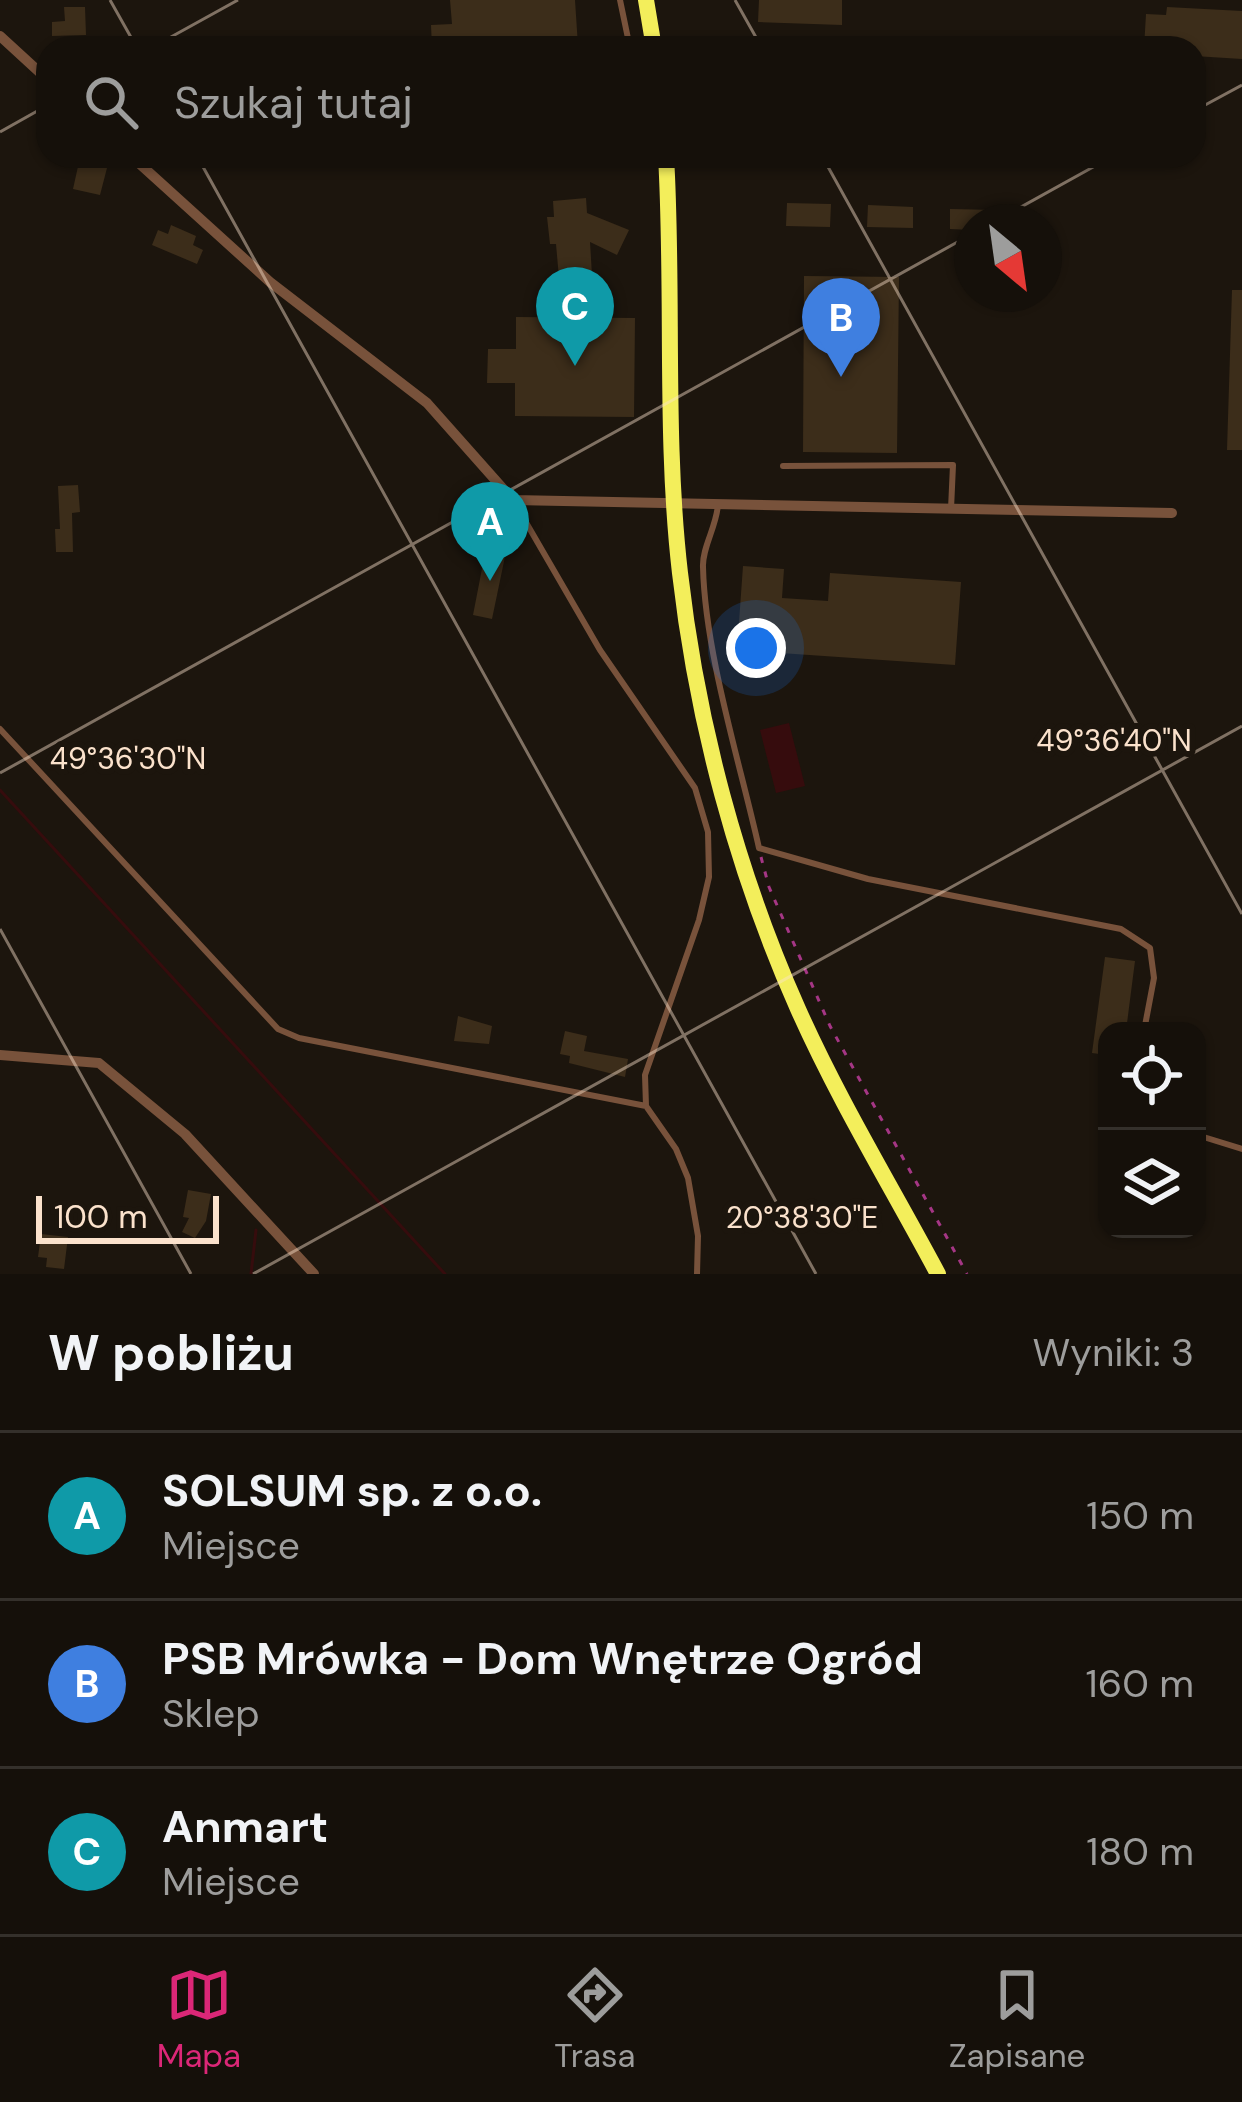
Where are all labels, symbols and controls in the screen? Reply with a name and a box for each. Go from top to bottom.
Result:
search box [36,36,1206,168]
icon: search [78,69,144,135]
text: Szukaj tutaj [174,73,413,132]
north arrow [954,204,1062,312]
pin: C [536,267,614,366]
pin: B [802,278,880,377]
pin: A [451,482,529,581]
your location [726,618,786,678]
text: 49°36'40"N [1036,721,1192,760]
text: 49°36'30"N [50,739,206,778]
map controls [1098,1022,1206,1238]
button: locate [1098,1022,1206,1130]
button: layers [1098,1130,1206,1238]
scale bar [36,1190,219,1243]
text: 100 m [54,1195,148,1238]
text: 20°38'30"E [726,1198,878,1237]
text: W pobliżu [48,1319,294,1386]
text: Wyniki: 3 [1033,1327,1194,1378]
text: SOLSUM sp. z o.o. [162,1461,542,1520]
text: A [73,1490,101,1541]
text: 150 m [1086,1490,1194,1541]
text: Miejsce [162,1520,300,1571]
text: PSB Mrówka - Dom Wnętrze Ogród [162,1629,923,1688]
text: B [75,1658,99,1709]
text: 160 m [1086,1658,1194,1709]
text: Sklep [162,1688,260,1739]
text: Anmart [162,1797,328,1856]
text: C [73,1826,101,1877]
text: 180 m [1086,1826,1194,1877]
text: Miejsce [162,1856,300,1907]
tab: Mapa [157,1962,241,2077]
tab: Trasa [554,1962,636,2077]
tab: Zapisane [949,1962,1085,2077]

